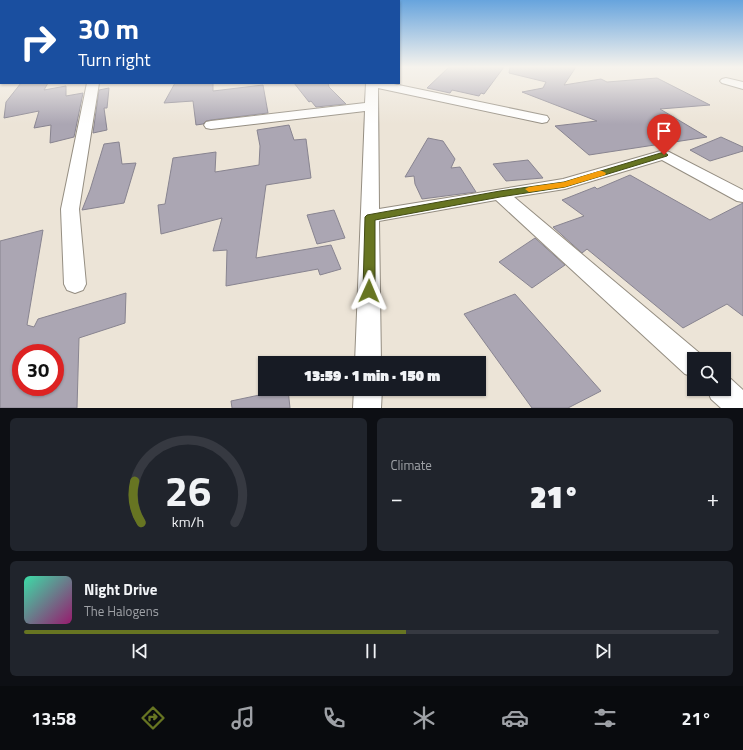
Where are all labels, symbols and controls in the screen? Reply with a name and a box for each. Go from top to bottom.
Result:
text: 30 m [78,7,139,50]
icon: right [12,16,64,68]
text: Turn right [78,46,151,73]
pin [647,114,681,155]
icon: arrive [653,120,675,142]
position arrow [348,270,390,312]
speed limit sign: 30 [12,344,64,396]
map controls [687,352,731,396]
button: search [687,352,731,396]
text: 13:59 · 1 min · 150 m [304,364,440,387]
text: Climate [391,455,432,475]
text: 26 [165,458,212,521]
text: 21° [530,474,580,520]
text: − [391,481,403,515]
text: + [707,481,719,515]
text: km/h [172,510,204,532]
text: Night Drive [84,578,157,601]
text: The Halogens [84,601,159,621]
icon: previous [129,640,151,662]
icon: pause [360,640,382,662]
icon: next [592,640,614,662]
icon: directions [139,704,167,732]
icon: music [229,704,257,732]
icon: phone [320,704,348,732]
icon: climate [410,704,438,732]
icon: car [501,704,529,732]
icon: filters [591,704,619,732]
text: 13:58 [31,705,76,732]
text: 21° [681,705,712,732]

